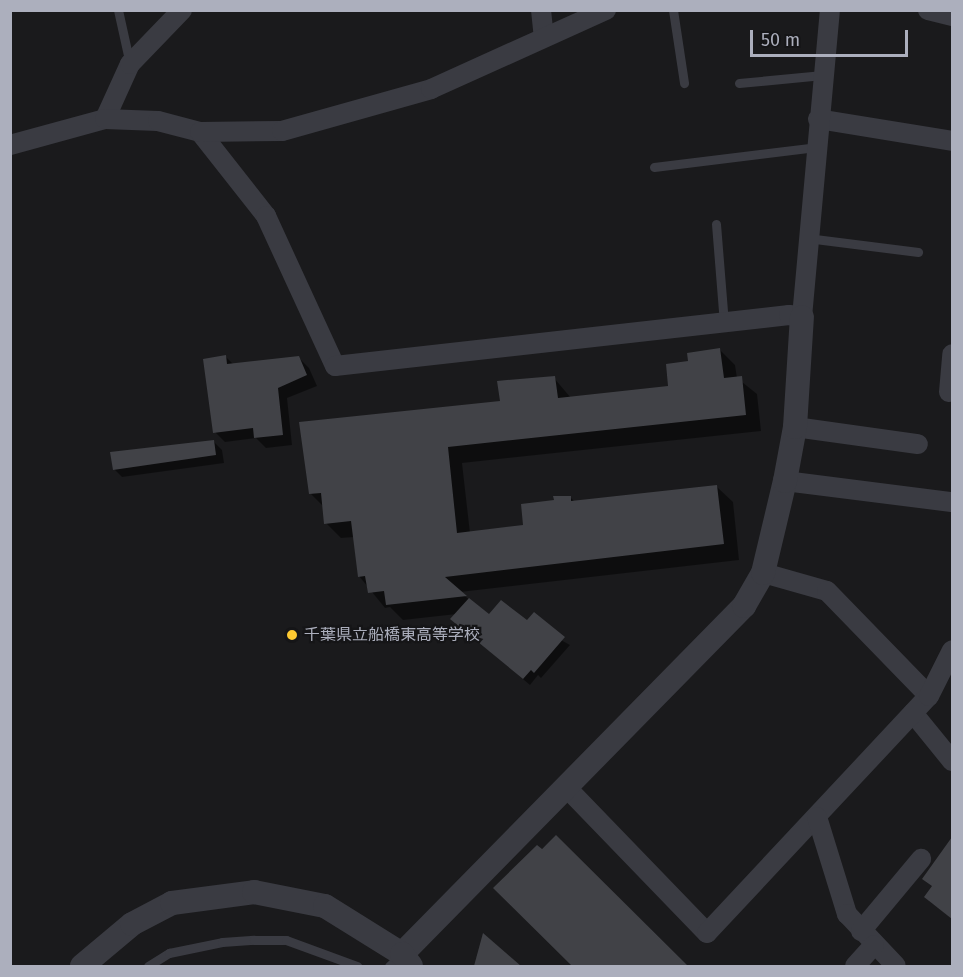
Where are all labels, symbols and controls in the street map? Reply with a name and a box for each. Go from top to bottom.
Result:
scale bar [753,18,910,56]
text: 50 m [761,29,800,51]
place label: 千葉県立船橋東高等学校 [304,625,480,645]
marker: 千葉県立船橋東高等学校 [285,628,299,642]

